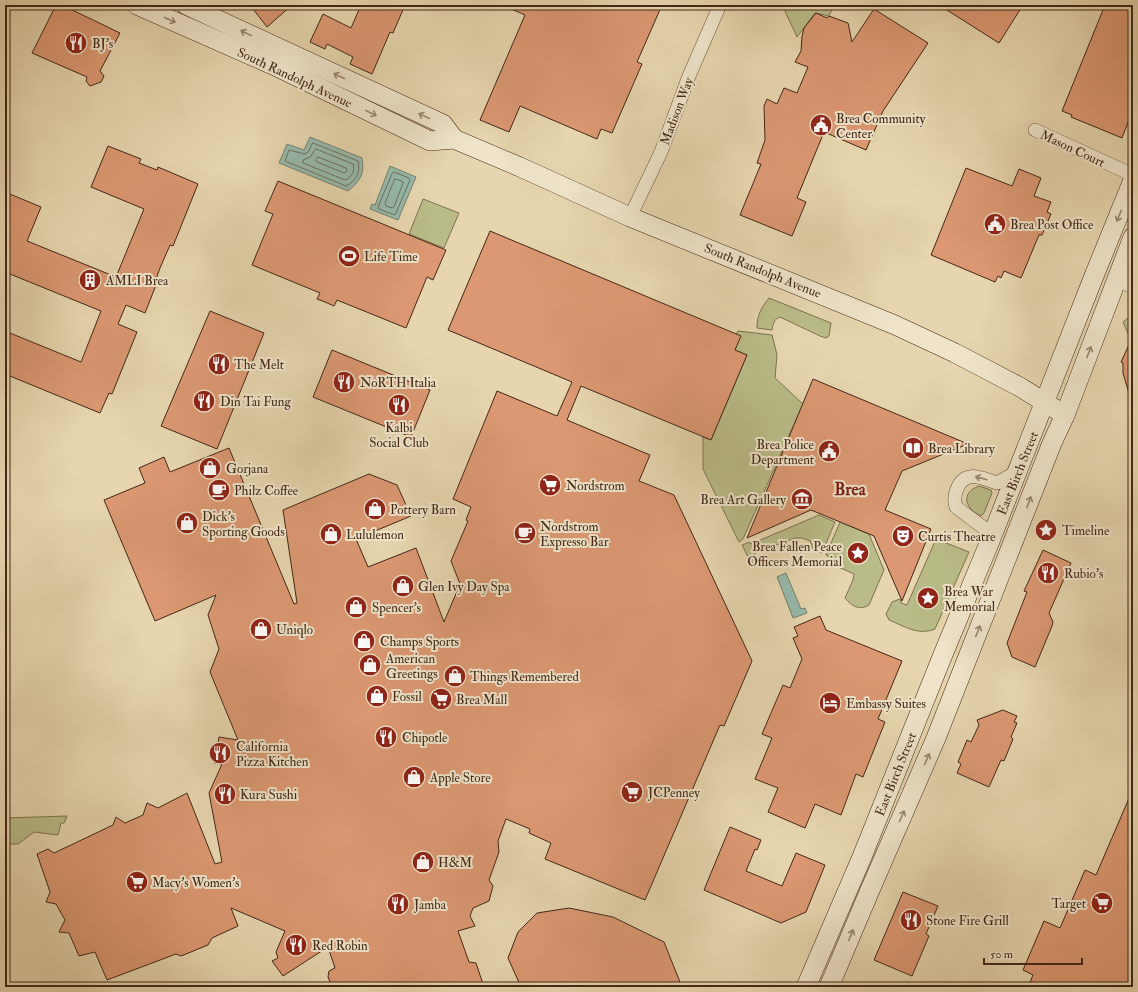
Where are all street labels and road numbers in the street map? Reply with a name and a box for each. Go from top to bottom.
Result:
street label: South Randolph Avenue [234,44,355,113]
street label: Madison Way [657,75,698,148]
street label: Mason Court [1038,127,1107,171]
street label: South Randolph Avenue [701,240,824,303]
street label: East Birch Street [994,429,1042,518]
street label: East Birch Street [872,730,920,819]

